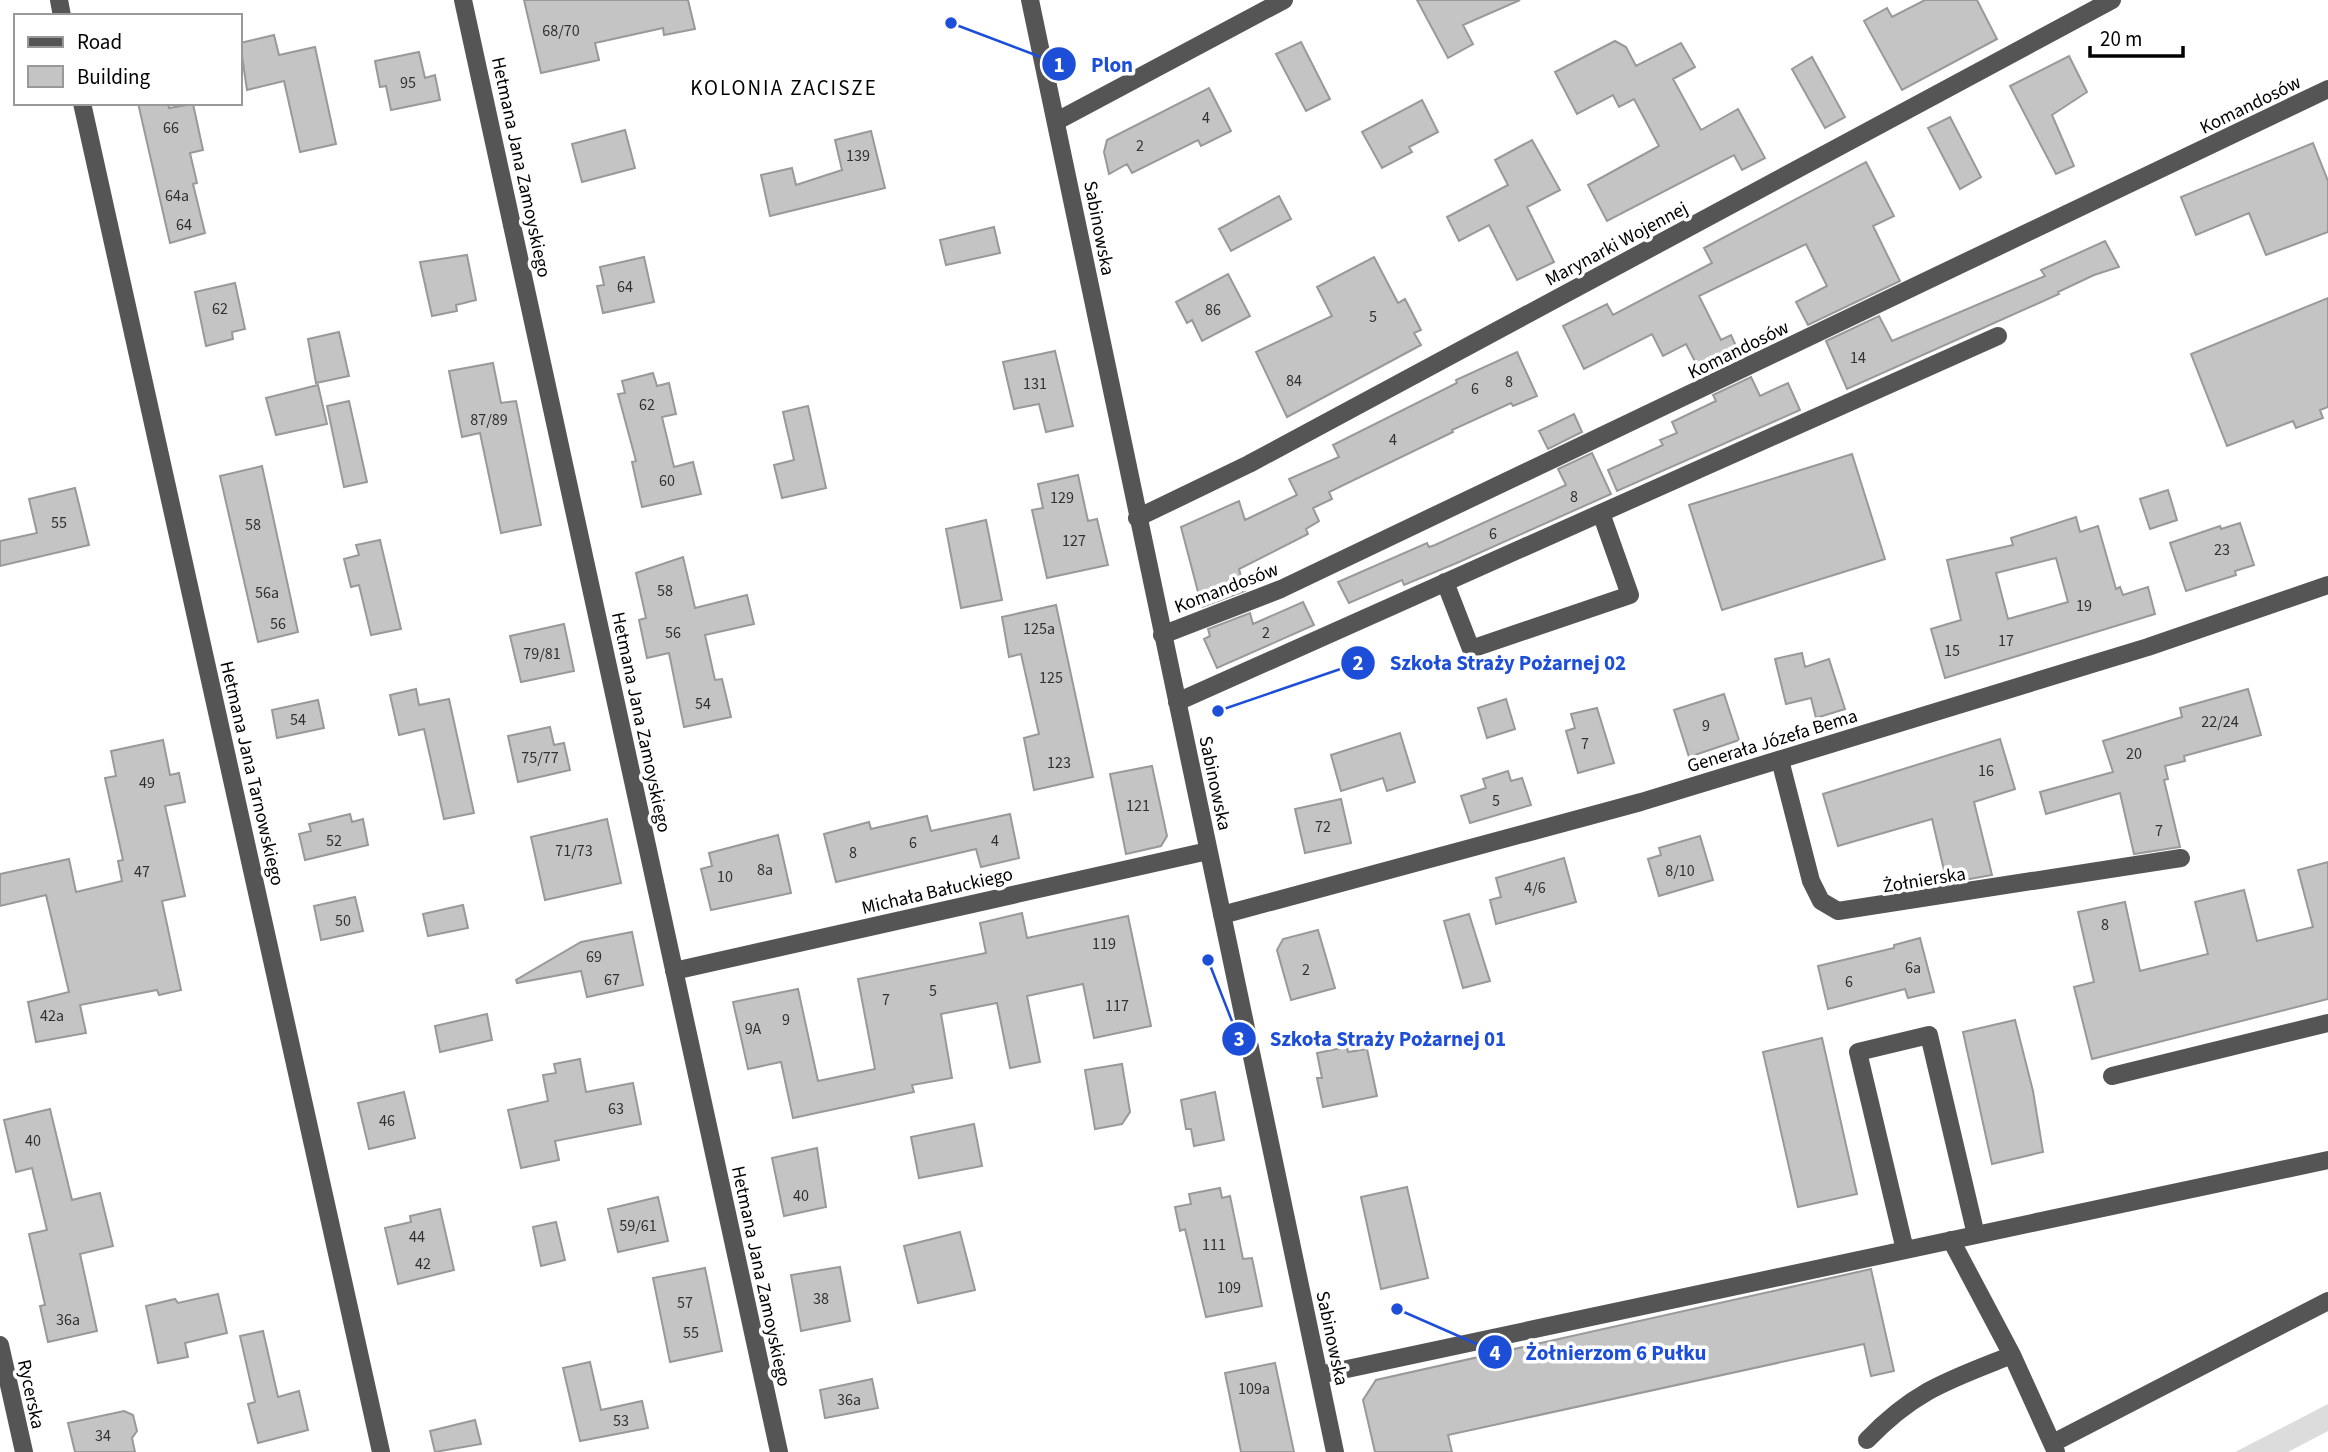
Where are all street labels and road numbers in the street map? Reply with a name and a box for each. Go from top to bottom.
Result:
street label: Hetmana Jana Zamoyskiego [484,55,557,280]
street label: Komandosów [2196,69,2306,141]
street label: Sabinowska [1076,179,1121,278]
street label: Marynarki Wojennej [1541,195,1693,293]
street label: Komandosów [1684,314,1794,386]
street label: Komandosów [1171,556,1283,621]
street label: Hetmana Jana Zamoyskiego [604,610,677,835]
street label: Hetmana Jana Tarnowskiego [213,658,291,888]
street label: Generała Józefa Bema [1684,703,1861,780]
street label: Sabinowska [1191,734,1238,833]
street label: Michała Bałuckiego [859,861,1016,922]
street label: Żołnierska [1881,861,1968,900]
street label: Hetmana Jana Zamoyskiego [724,1164,797,1389]
street label: Sabinowska [1308,1289,1355,1388]
street label: Rycerska [10,1357,51,1432]

